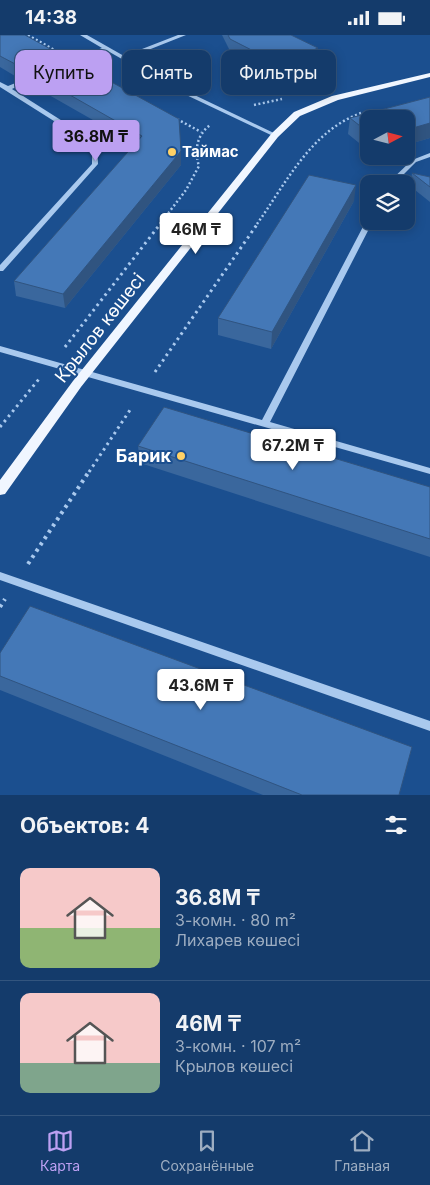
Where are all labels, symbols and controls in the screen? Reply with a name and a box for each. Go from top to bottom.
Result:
text: 14:38 [25,6,77,29]
chip: Купить [15,50,112,95]
chip: Снять [122,50,211,95]
chip: Фильтры [221,50,336,95]
north arrow [360,110,415,165]
map controls [360,110,415,230]
pin: 36.8M ₸ [50,119,142,162]
text: 36.8M ₸ [64,126,128,146]
place label: Таймас [182,142,239,161]
marker: Таймас [166,146,178,158]
button: layers [360,175,415,230]
pin: 46M ₸ [161,213,231,255]
text: 46M ₸ [171,219,221,239]
street label: Крылов көшесі [50,269,149,386]
pin: 67.2M ₸ [247,429,339,471]
text: 67.2M ₸ [262,435,324,455]
place label: Барик [116,445,171,466]
marker: Барик [175,450,187,462]
pin: 43.6M ₸ [155,669,247,711]
text: 43.6M ₸ [168,675,234,695]
icon: filters [382,811,410,839]
text: Объектов: 4 [20,813,149,838]
text: 36.8M ₸ [175,885,260,910]
icon: home [60,888,120,948]
text: 3-комн. · 80 m² [175,910,296,930]
text: Лихарев көшесі [175,930,300,950]
text: 46M ₸ [175,1011,241,1036]
icon: home [60,1013,120,1073]
text: 3-комн. · 107 m² [175,1036,301,1056]
text: Крылов көшесі [175,1056,293,1076]
tab: Карта [40,1127,80,1174]
tab: Сохранённые [160,1127,254,1174]
tab: Главная [334,1127,390,1174]

